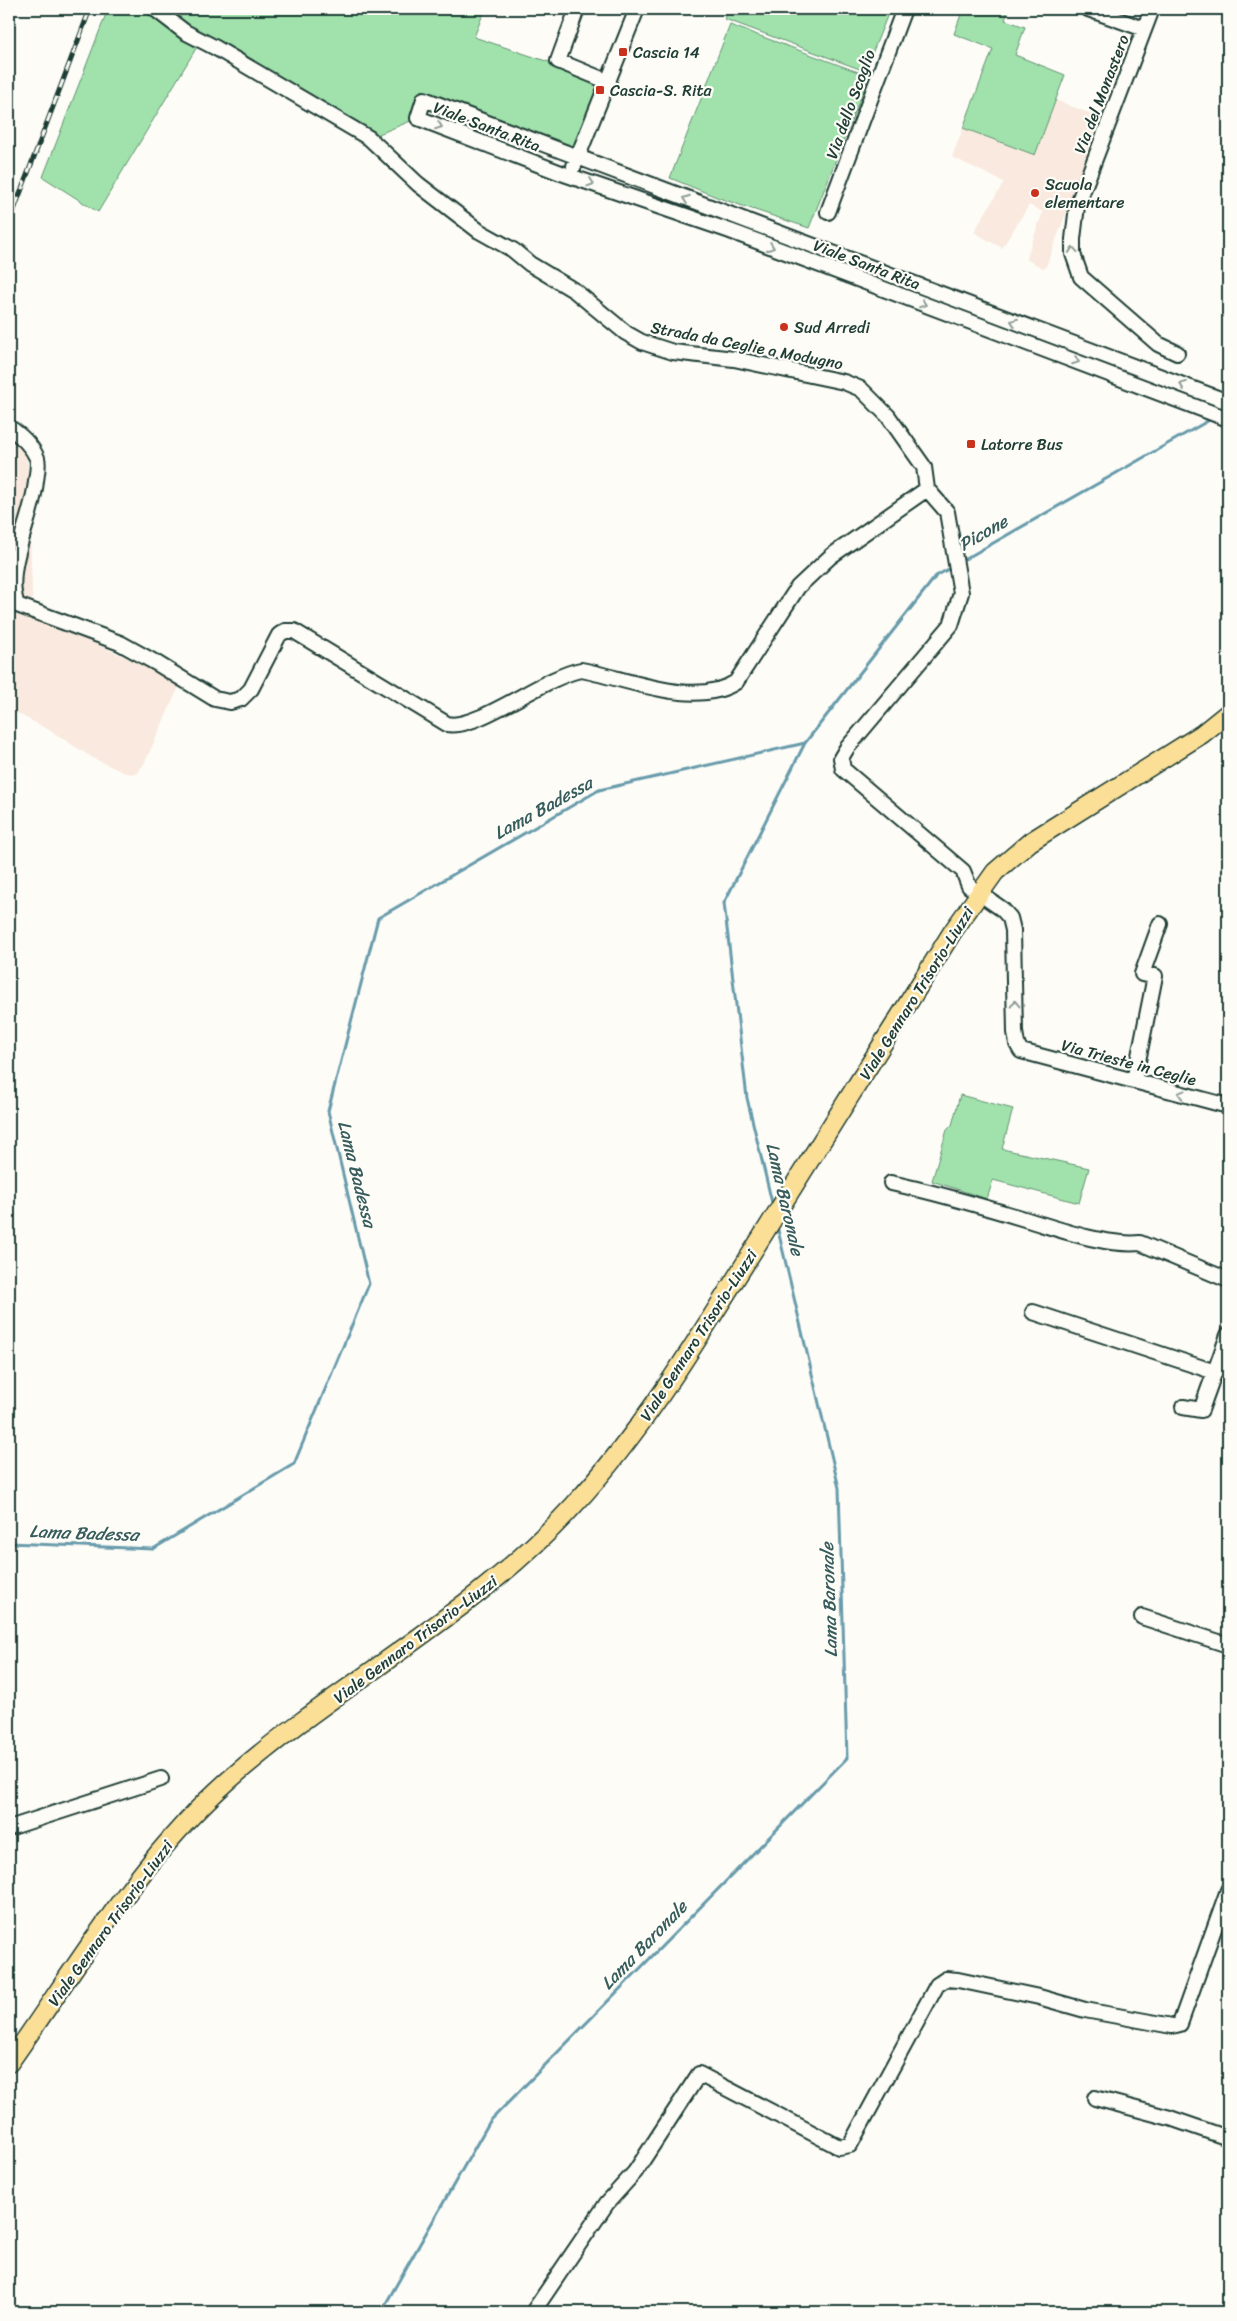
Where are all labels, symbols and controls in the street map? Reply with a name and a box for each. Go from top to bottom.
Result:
street label: Via del Monastero [1065,30,1138,158]
place label: Cascia 14 [633,38,700,67]
street label: Via dello Scoglio [817,45,884,163]
marker: Cascia 14 [617,46,629,58]
place label: Cascia-S. Rita [610,76,712,105]
marker: Cascia-S. Rita [594,84,606,96]
street label: Viale Santa Rita [429,93,545,160]
one-way arrow [434,120,442,130]
place label: Scuola elementare [1045,170,1125,217]
one-way arrow [586,177,594,187]
marker: Scuola elementare [1029,187,1041,199]
one-way arrow [682,195,691,205]
street label: Viale Santa Rita [809,231,925,298]
one-way arrow [766,241,775,251]
one-way arrow [1068,246,1079,254]
one-way arrow [919,298,927,308]
street label: Strada da Ceglie a Modugno [648,313,846,378]
place label: Sud Arredi [794,313,870,342]
one-way arrow [1010,318,1019,328]
marker: Sud Arredi [778,321,790,333]
one-way arrow [1071,355,1079,365]
one-way arrow [1179,381,1187,391]
place label: Latorre Bus [981,430,1063,459]
marker: Latorre Bus [965,438,977,450]
water label: Picone [952,505,1016,560]
water label: Lama Badessa [488,767,600,848]
street label: Viale Gennaro Trisorio-Liuzzi [851,900,982,1086]
one-way arrow [1010,1000,1020,1008]
street label: Via Trieste in Ceglie [1058,1031,1200,1095]
one-way arrow [1177,1089,1186,1100]
water label: Lama Badessa [328,1117,386,1233]
water label: Lama Baronale [757,1140,814,1261]
street label: Viale Gennaro Trisorio-Liuzzi [632,1243,765,1427]
water label: Lama Badessa [29,1515,141,1551]
water label: Lama Baronale [811,1540,847,1658]
street label: Viale Gennaro Trisorio-Liuzzi [327,1567,504,1711]
street label: Viale Gennaro Trisorio-Liuzzi [40,1833,181,2013]
water label: Lama Baronale [593,1891,697,1997]

